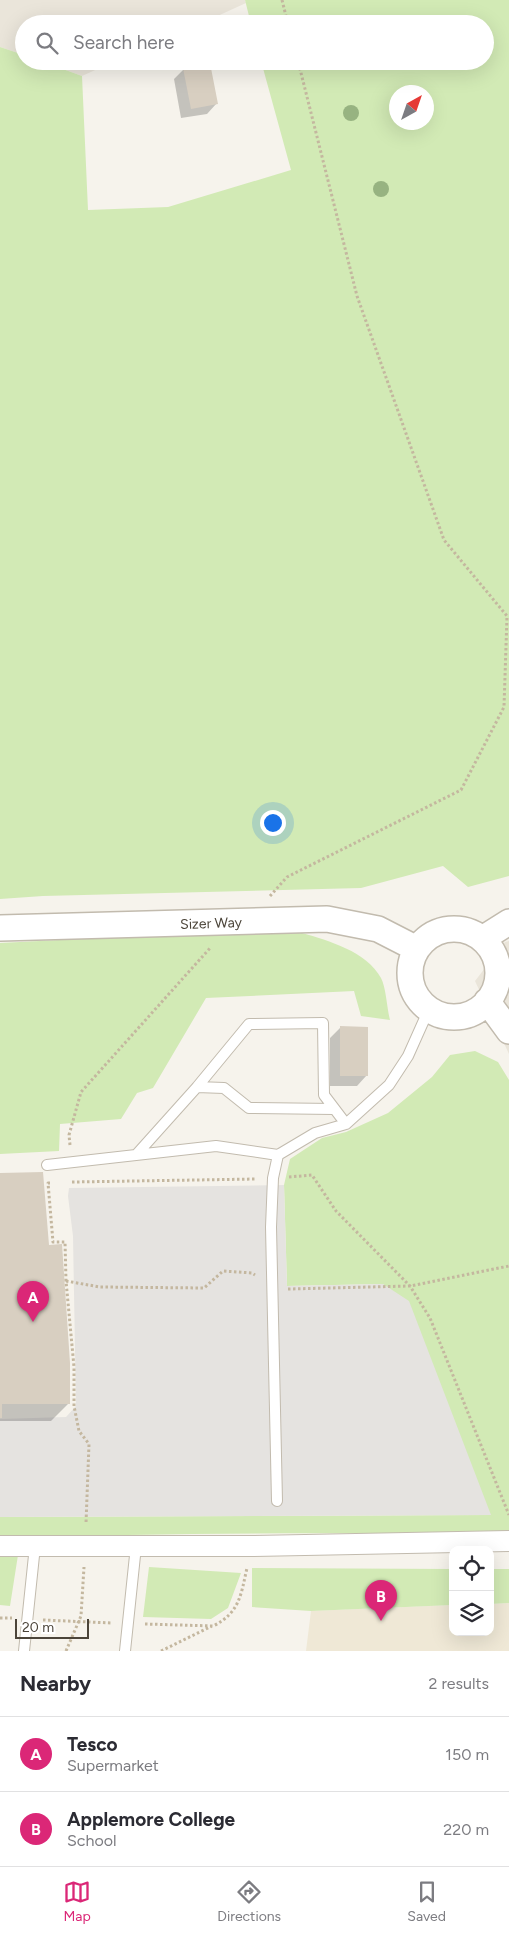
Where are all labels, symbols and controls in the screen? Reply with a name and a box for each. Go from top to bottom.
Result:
search box [15,15,494,70]
icon: search [33,29,61,57]
text: Search here [73,31,175,54]
north arrow [389,85,434,130]
your location [260,810,286,836]
street label: Sizer Way [180,914,243,933]
pin: A [17,1281,49,1322]
map controls [449,1546,494,1636]
button: locate [449,1546,494,1591]
pin: B [365,1580,397,1621]
button: layers [449,1591,494,1636]
scale bar [15,1616,89,1639]
text: 20 m [22,1619,54,1636]
text: Nearby [20,1671,91,1696]
text: 2 results [429,1674,489,1693]
text: Tesco [67,1733,118,1756]
text: A [30,1745,42,1764]
text: 150 m [445,1745,489,1764]
text: Supermarket [67,1756,159,1775]
text: Applemore College [67,1808,235,1831]
text: B [31,1820,41,1839]
text: 220 m [443,1820,489,1839]
text: School [67,1831,117,1850]
tab: Map [63,1878,91,1925]
tab: Directions [217,1878,281,1925]
tab: Saved [407,1878,446,1925]

